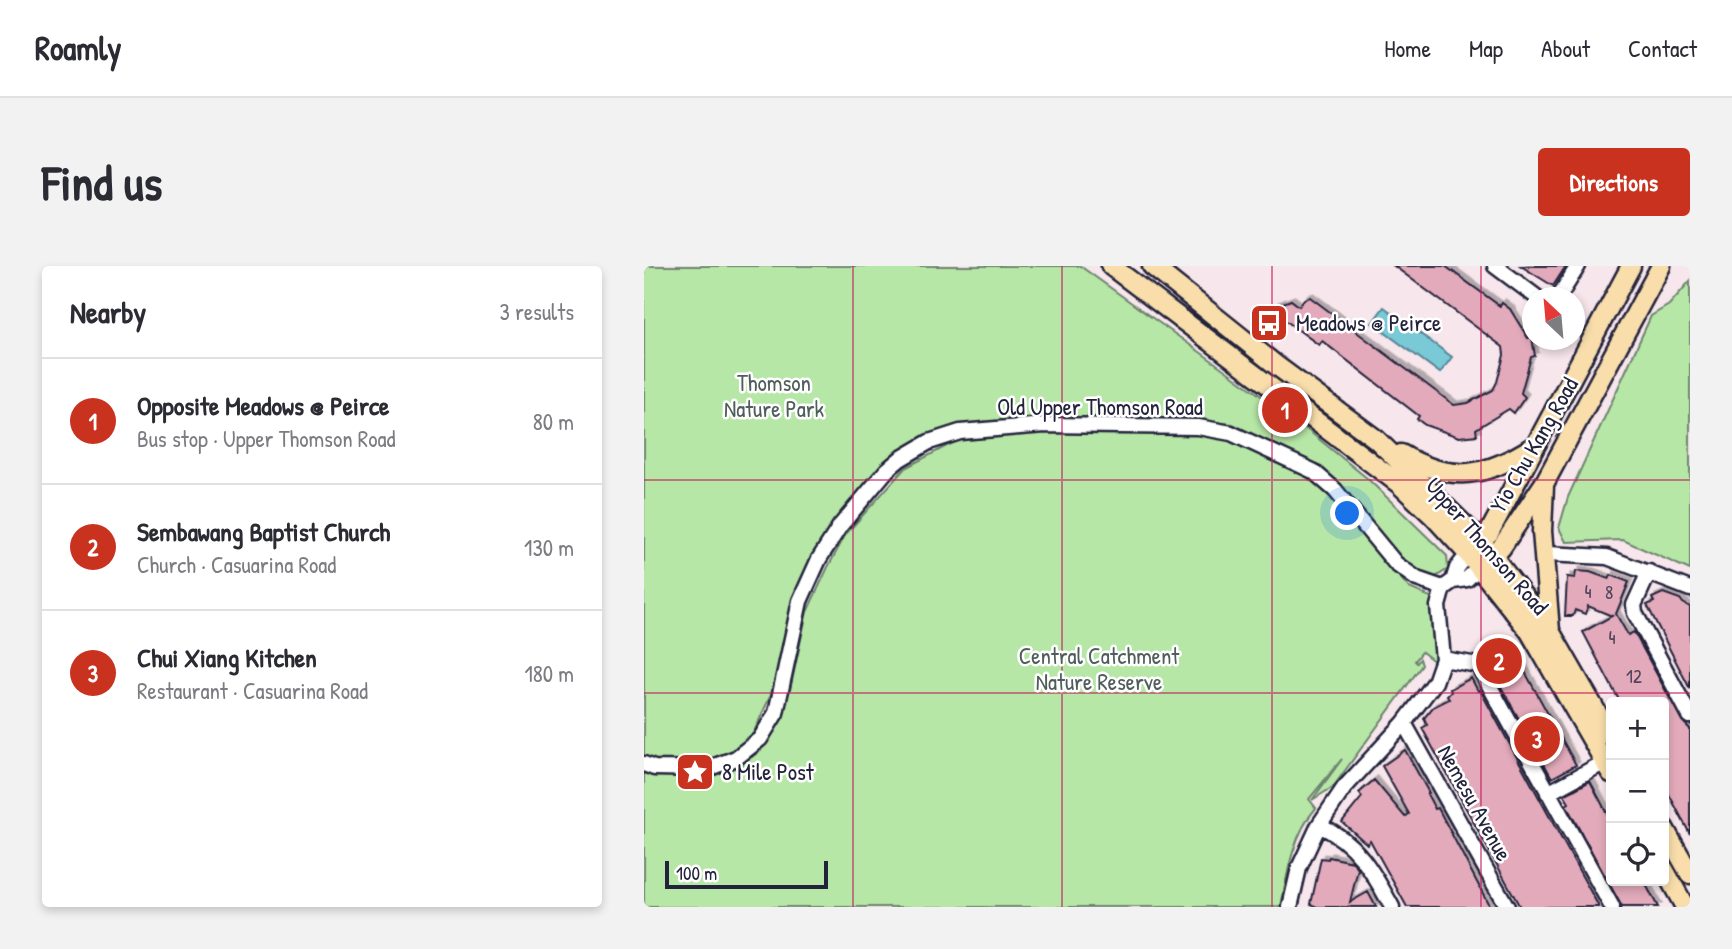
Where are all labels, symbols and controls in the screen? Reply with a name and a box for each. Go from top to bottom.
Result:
text: Roamly [35,26,121,70]
text: Home [1384,32,1431,64]
text: Map [1469,32,1503,64]
text: About [1541,32,1590,64]
text: Contact [1628,32,1697,64]
button: Directions [1538,148,1690,216]
text: Find us [42,149,162,215]
north arrow [1522,287,1585,350]
text: Nearby [70,292,146,332]
text: 3 results [499,296,574,327]
bus stop icon: Meadows @ Peirce [1248,302,1290,344]
place label: Meadows @ Peirce [1296,307,1441,338]
park label: Thomson Nature Park [724,367,825,424]
street label: Yio Chu Kang Road [1482,371,1585,518]
pin: 1 [1262,384,1308,436]
text: Opposite Meadows @ Peirce [137,388,389,423]
street label: Old Upper Thomson Road [997,391,1203,422]
text: 1 [89,406,97,437]
text: 80 m [533,406,574,437]
text: Bus stop · Upper Thomson Road [137,423,396,454]
street label: Upper Thomson Road [1419,470,1556,621]
your location [1330,496,1364,530]
text: Sembawang Baptist Church [137,514,390,549]
text: 2 [88,532,98,563]
text: 130 m [524,532,574,563]
text: Church · Casuarina Road [137,549,336,580]
house number: 4 [1584,578,1592,604]
house number: 8 [1605,579,1613,605]
house number: 4 [1608,624,1616,650]
pin: 2 [1476,635,1522,687]
text: Chui Xiang Kitchen [137,640,317,675]
park label: Central Catchment Nature Reserve [1019,640,1180,697]
text: 3 [88,658,98,689]
text: 180 m [524,658,574,689]
house number: 12 [1626,663,1642,689]
text: Restaurant · Casuarina Road [137,675,368,706]
map controls [1606,697,1669,886]
button: + [1606,697,1669,760]
pin: 3 [1514,713,1560,765]
street label: Nemesu Avenue [1431,739,1520,866]
place icon: 8 Mile Post [674,751,716,793]
place label: 8 Mile Post [722,756,815,787]
button: − [1606,760,1669,823]
button: locate [1606,823,1669,886]
scale bar [665,858,828,890]
text: 100 m [676,860,717,886]

